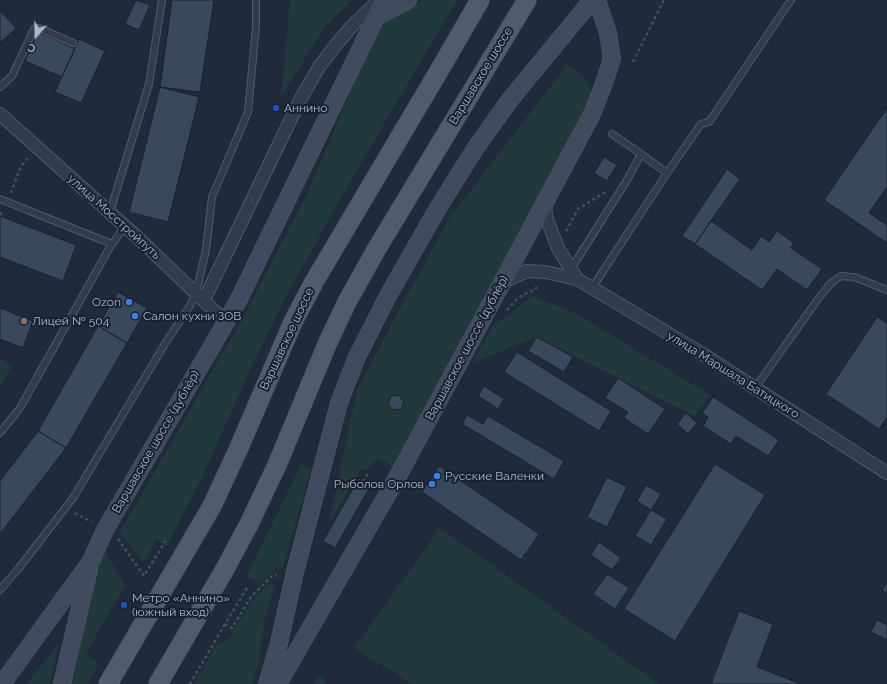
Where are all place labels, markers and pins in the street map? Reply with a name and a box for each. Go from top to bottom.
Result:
place label: Аннино [284,101,327,115]
marker: Аннино [271,103,281,113]
place label: Ozon [92,295,121,309]
marker: Ozon [124,297,134,307]
place label: Салон кухни ЗОВ [143,309,241,323]
marker: Салон кухни ЗОВ [130,311,140,321]
place label: Лицей № 504 [32,314,109,328]
marker: Лицей № 504 [19,316,29,326]
place label: Русские Валенки [445,469,544,483]
marker: Русские Валенки [432,471,442,481]
place label: Рыболов Орлов [334,477,424,491]
marker: Рыболов Орлов [427,479,437,489]
place label: Метро «Аннино» (южный вход) [132,591,230,619]
marker: Метро «Аннино» (южный вход) [119,600,129,610]

